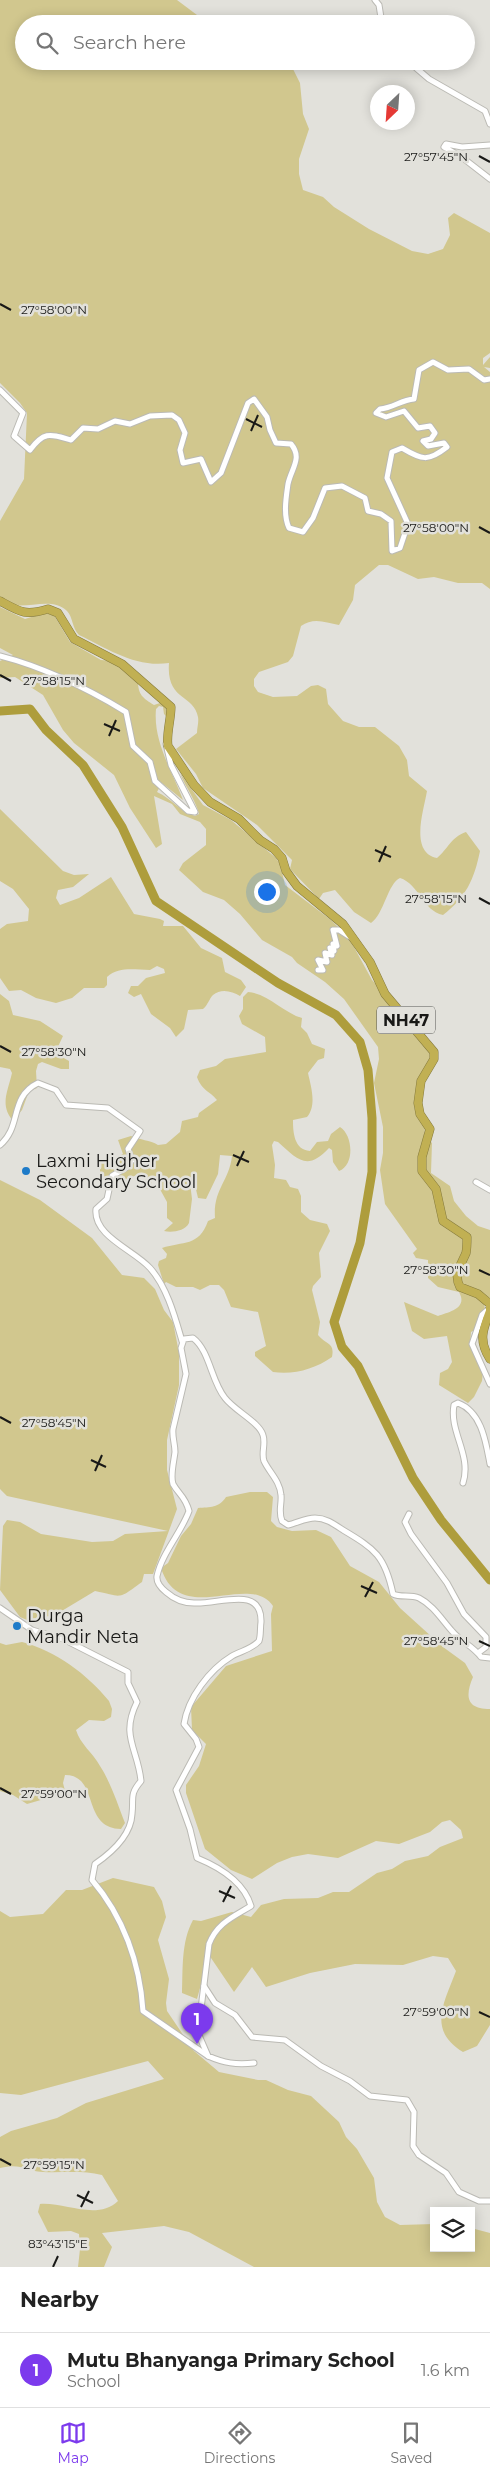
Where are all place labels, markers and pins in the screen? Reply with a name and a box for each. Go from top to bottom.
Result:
place label: Laxmi Higher Secondary School [36,1150,196,1193]
marker: Laxmi Higher Secondary School [20,1165,32,1177]
place label: Durga Mandir Neta [27,1605,139,1648]
marker: Durga Mandir Neta [11,1620,23,1632]
pin: 1 [181,2003,213,2044]

